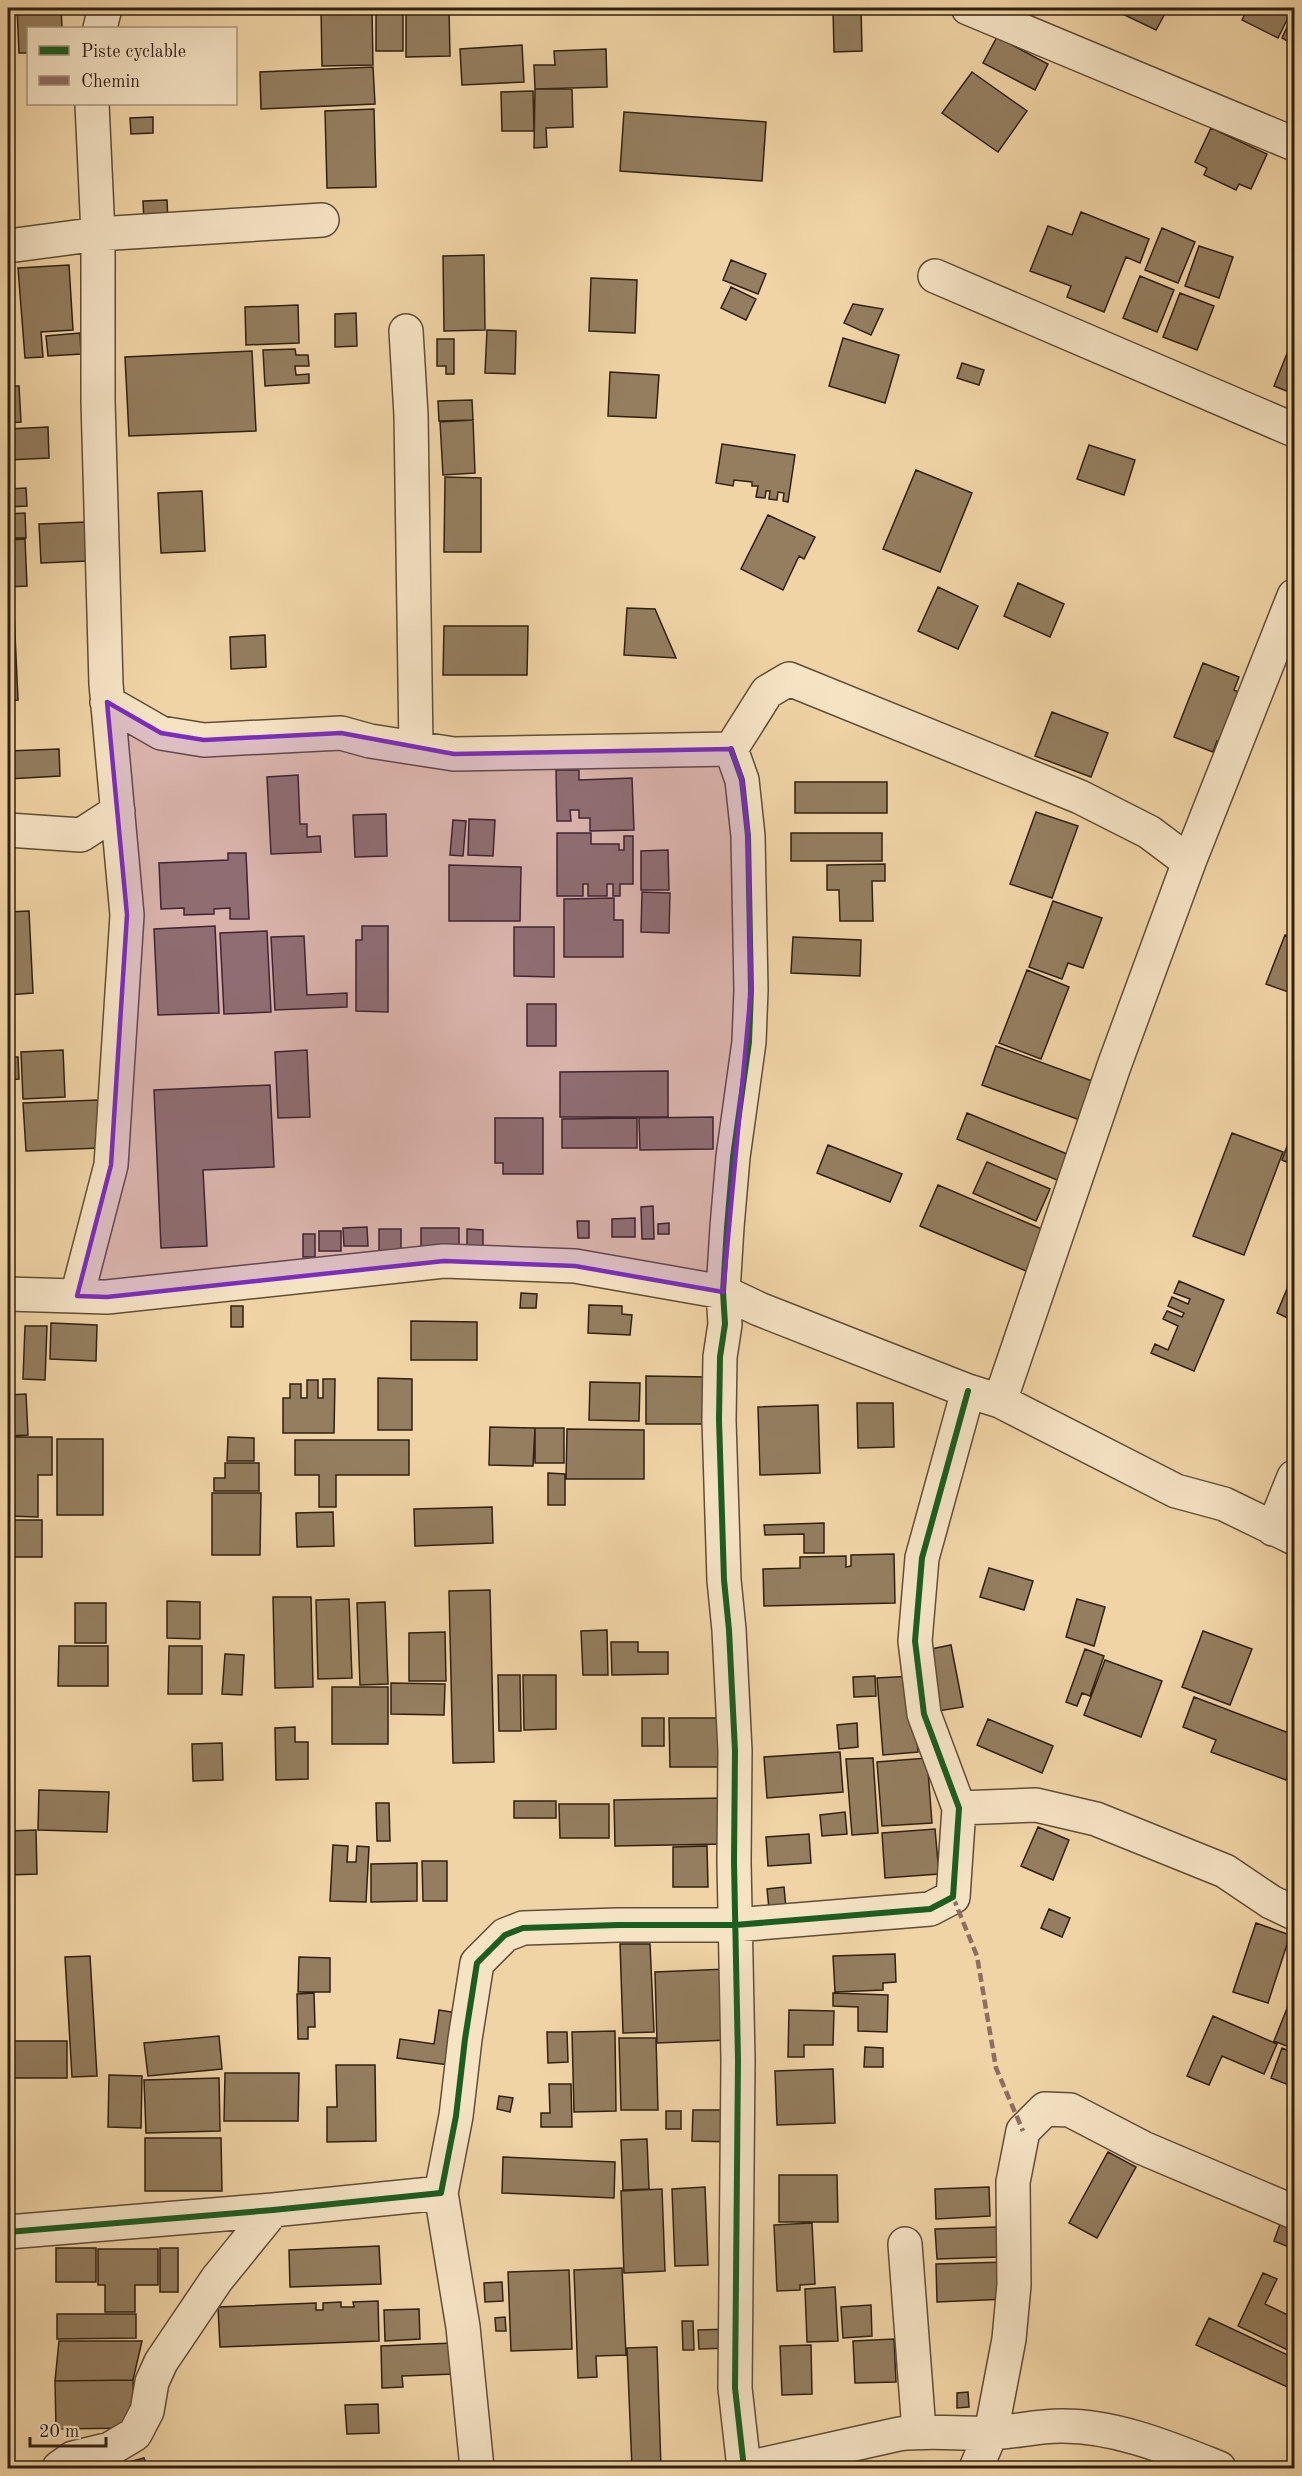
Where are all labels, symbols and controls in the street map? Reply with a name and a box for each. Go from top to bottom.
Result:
legend [27,27,237,105]
text: Piste cyclable [81,43,186,61]
text: Chemin [81,73,140,91]
scale bar [30,2410,106,2448]
text: 20 m [39,2423,79,2441]

